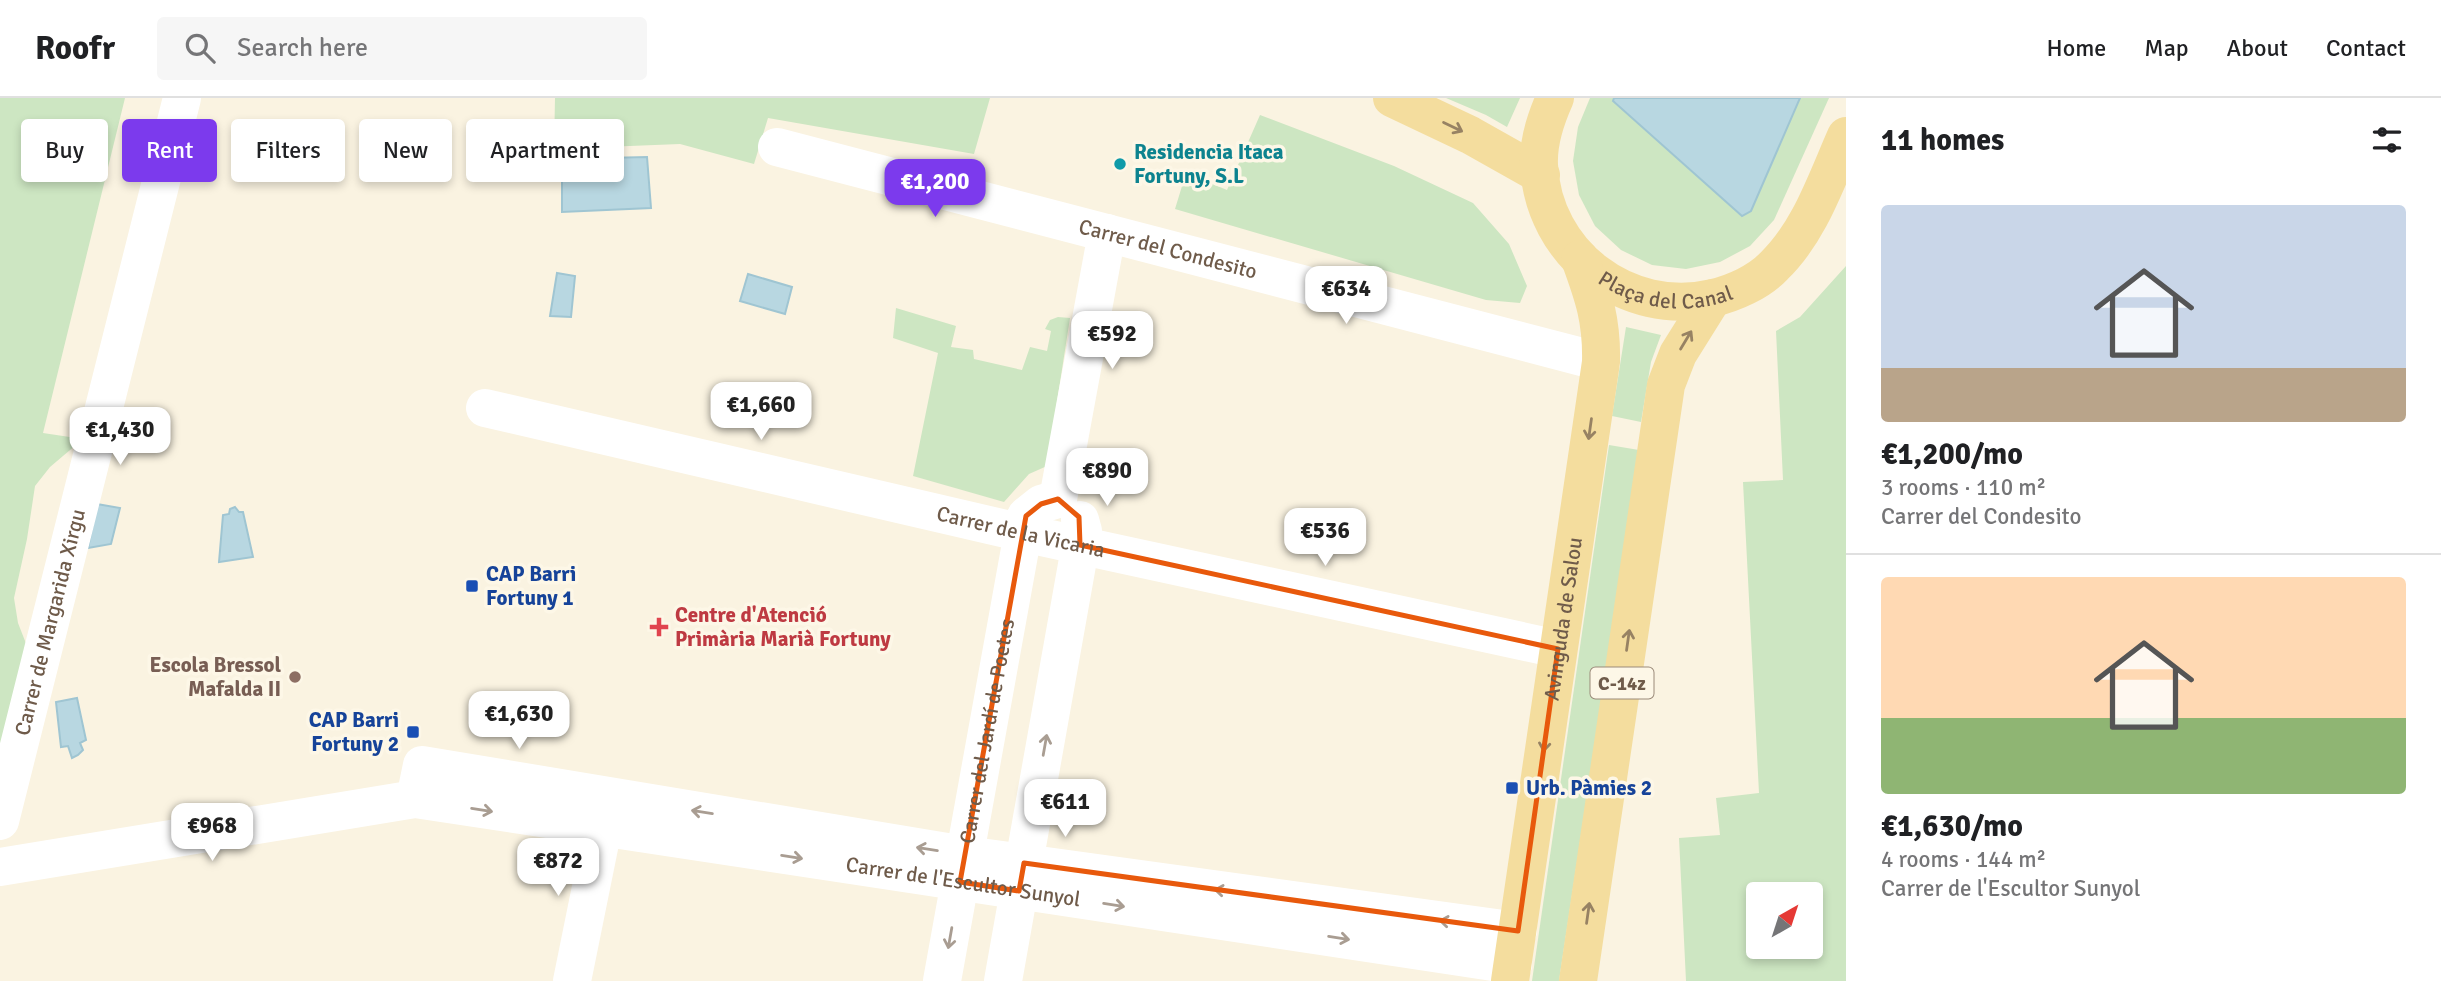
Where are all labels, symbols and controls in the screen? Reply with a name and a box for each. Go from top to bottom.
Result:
search box [157,17,647,80]
text: Roofr [35,28,115,69]
icon: search [181,29,219,67]
text: Search here [237,32,368,64]
text: Home [2046,33,2106,63]
text: Map [2144,33,2189,63]
text: About [2227,33,2288,63]
text: Contact [2326,33,2406,63]
chip: Buy [21,119,108,182]
chip: Rent [122,119,217,182]
chip: Filters [231,119,345,182]
chip: New [359,119,452,182]
chip: Apartment [466,119,624,182]
one-way arrow [1442,121,1463,134]
icon: filters [2368,121,2406,159]
text: 11 homes [1881,122,2004,159]
place label: Residencia Itaca Fortuny, S.L [1134,139,1284,189]
marker: Residencia Itaca Fortuny, S.L [1112,156,1128,172]
pin: €1,200 [878,159,992,219]
text: €1,200 [901,167,969,196]
street label: Carrer del Condesito [1076,213,1260,285]
icon: home [2081,250,2207,376]
street label: Plaça del Canal [1593,265,1736,315]
pin: €634 [1305,266,1387,326]
text: €634 [1321,274,1371,303]
pin: €592 [1071,312,1153,371]
text: €592 [1087,319,1137,348]
one-way arrow [1680,330,1694,350]
pin: €1,660 [704,382,818,442]
text: €1,660 [727,390,795,419]
pin: €1,430 [63,408,177,467]
text: €1,430 [86,415,154,444]
one-way arrow [1584,417,1597,440]
text: €1,200/mo [1881,436,2023,473]
pin: €890 [1066,448,1148,508]
text: €890 [1082,456,1132,485]
text: 3 rooms · 110 m² [1881,473,2046,502]
street label: Carrer de la Vicaria [934,500,1107,563]
text: Carrer del Condesito [1881,502,2081,531]
street label: Carrer de Margarida Xirgu [9,506,91,738]
pin: €536 [1284,508,1366,568]
text: €536 [1300,516,1350,545]
street label: Avinguda de Salou [1538,535,1588,702]
place label: CAP Barri Fortuny 1 [486,561,576,611]
marker: CAP Barri Fortuny 1 [464,578,480,594]
place label: Centre d'Atenció Primària Marià Fortuny [675,602,891,652]
marker: Centre d'Atenció Primària Marià Fortuny [649,617,669,637]
street label: Carrer del Jardí de Poetes [954,617,1020,846]
icon: home [2081,622,2207,748]
one-way arrow [1622,629,1635,652]
place label: Escola Bressol Mafalda II [149,652,281,702]
road number: C-14z [1590,668,1654,698]
marker: Escola Bressol Mafalda II [287,669,303,685]
pin: €1,630 [462,692,576,751]
text: €1,630 [485,699,553,728]
place label: CAP Barri Fortuny 2 [309,707,399,757]
marker: CAP Barri Fortuny 2 [405,724,421,740]
one-way arrow [1538,729,1551,751]
one-way arrow [1039,734,1052,757]
place label: Urb. Pàmies 2 [1526,775,1652,801]
pin: €611 [1024,780,1106,839]
marker: Urb. Pàmies 2 [1504,780,1520,796]
text: €611 [1040,787,1090,816]
one-way arrow [470,803,493,816]
pin: €968 [171,804,253,863]
one-way arrow [691,805,714,818]
text: €1,630/mo [1881,808,2023,845]
text: €968 [187,811,237,840]
pin: €872 [517,838,599,898]
one-way arrow [916,842,939,855]
text: 4 rooms · 144 m² [1881,845,2046,874]
text: €872 [533,846,583,875]
one-way arrow [780,850,803,863]
street label: Carrer de l'Escultor Sunyol [844,851,1082,912]
text: Carrer de l'Escultor Sunyol [1881,874,2140,903]
north arrow [1746,882,1824,959]
map controls [1746,882,1823,959]
one-way arrow [1214,884,1237,897]
one-way arrow [1102,898,1125,911]
one-way arrow [1582,903,1595,925]
one-way arrow [1439,915,1462,928]
one-way arrow [943,926,956,949]
one-way arrow [1327,932,1350,945]

